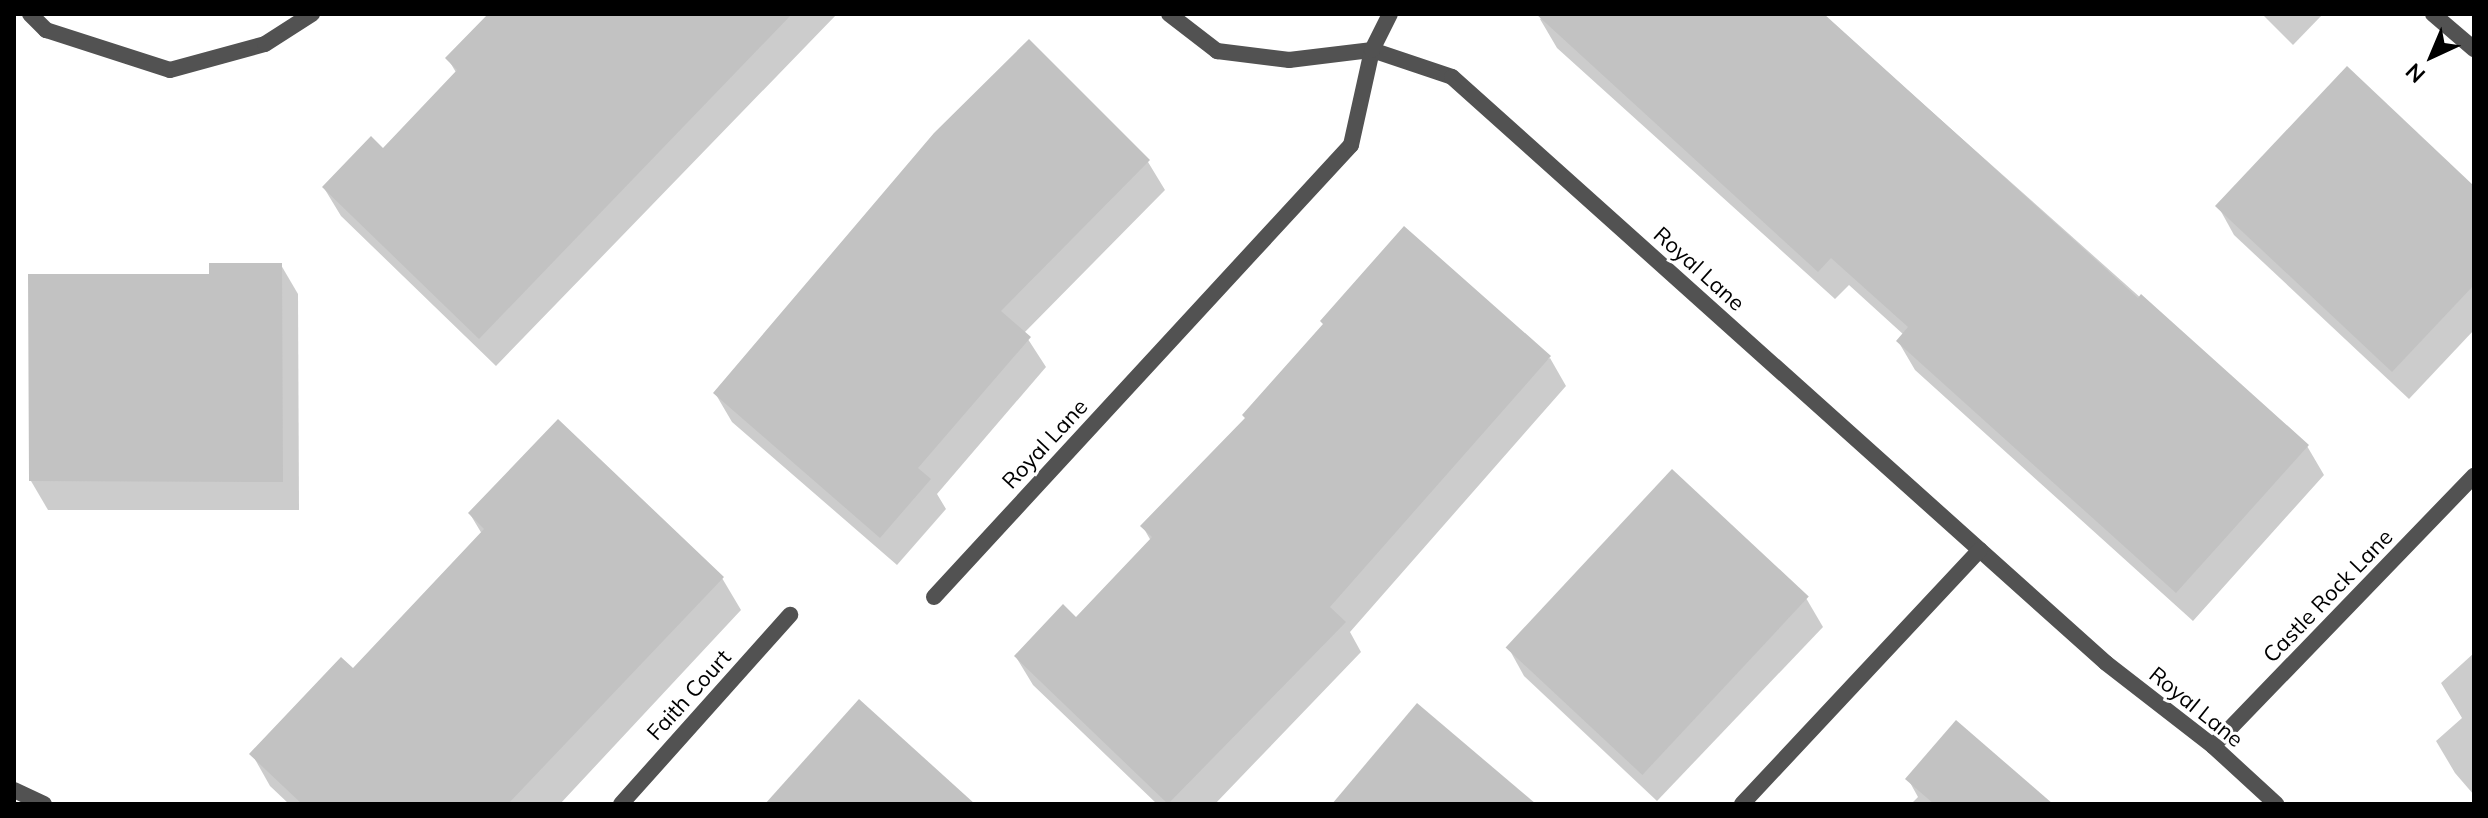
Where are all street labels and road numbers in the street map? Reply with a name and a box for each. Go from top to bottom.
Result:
street label: Royal Lane [1648,221,1750,317]
street label: Royal Lane [997,394,1093,494]
street label: Castle Rock Lane [2258,524,2398,668]
street label: Faith Court [642,644,736,746]
street label: Royal Lane [2144,661,2248,753]

